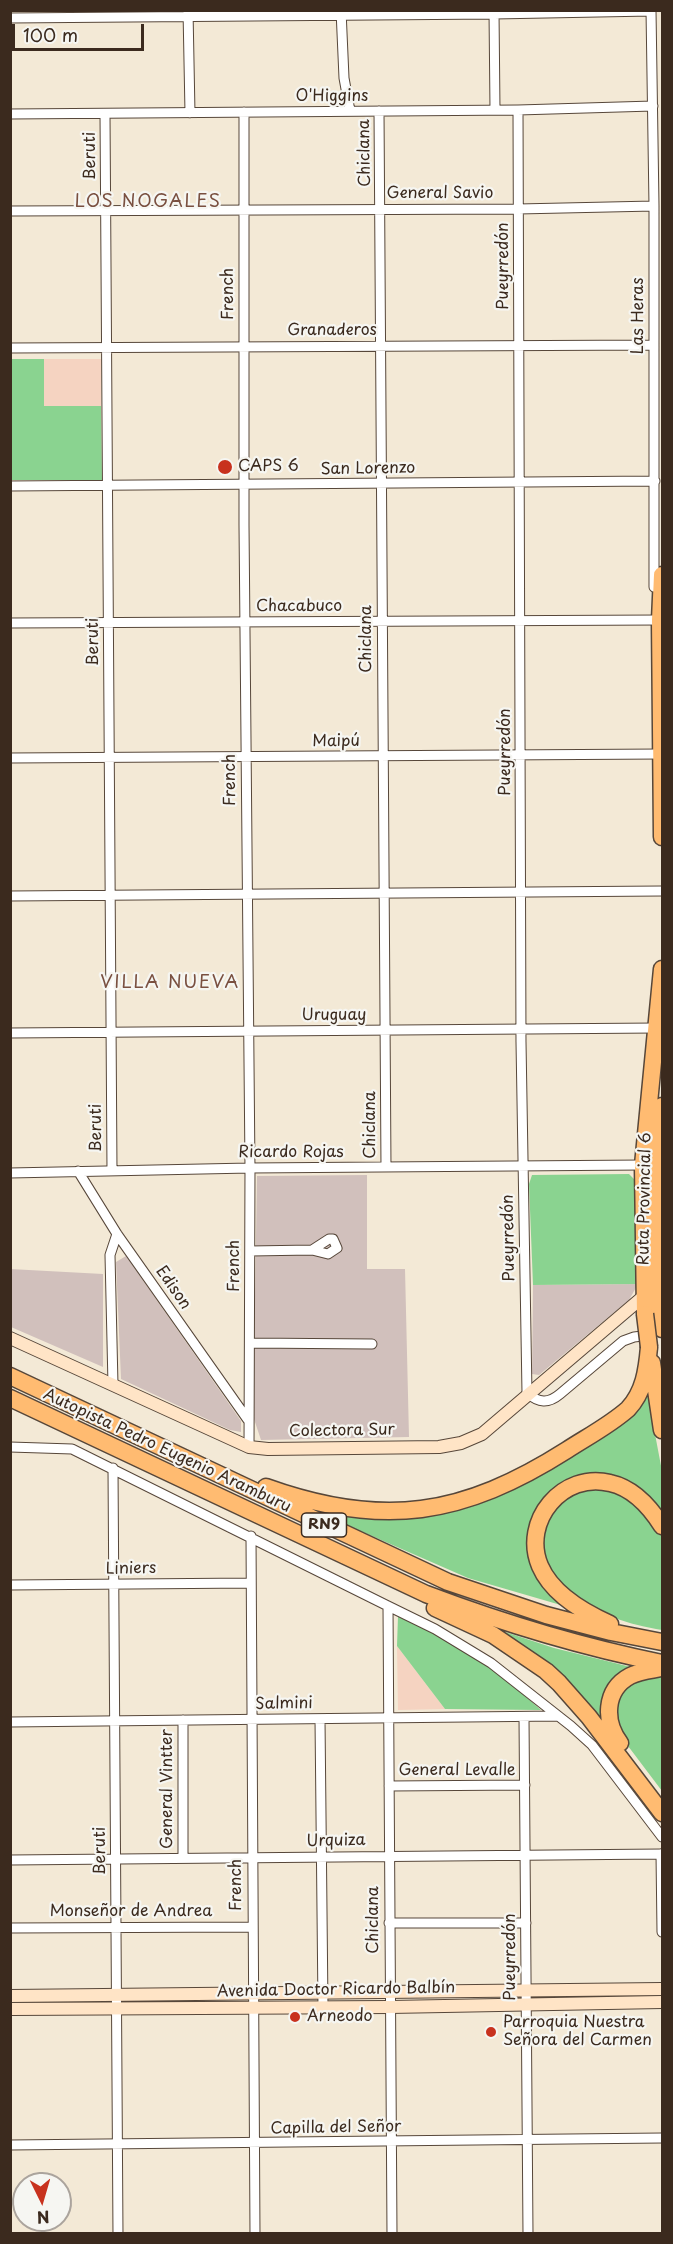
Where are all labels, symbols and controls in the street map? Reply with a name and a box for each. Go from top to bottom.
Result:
scale bar [15,12,147,50]
text: 100 m [23,21,78,48]
street label: O'Higgins [296,87,368,107]
street label: Chiclana [355,119,375,187]
street label: Beruti [81,132,101,180]
street label: General Savio [387,184,493,204]
district label: LOS NOGALES [75,191,221,213]
street label: Pueyrredón [494,222,514,310]
street label: French [219,268,239,320]
street label: Las Heras [629,278,649,354]
street label: Granaderos [287,321,377,341]
place label: CAPS 6 [238,457,299,477]
marker: CAPS 6 [216,458,234,476]
street label: San Lorenzo [321,459,415,479]
street label: Chacabuco [256,597,342,617]
street label: Chiclana [357,605,377,673]
street label: Beruti [84,618,104,666]
street label: Pueyrredón [496,708,516,796]
street label: Maipú [312,732,360,752]
street label: French [221,754,241,806]
district label: VILLA NUEVA [101,972,239,994]
street label: Uruguay [301,1006,367,1026]
street label: Chiclana [361,1091,381,1159]
street label: Beruti [87,1104,107,1152]
street label: Ruta Provincial 6 [634,1132,656,1266]
street label: Ricardo Rojas [238,1143,344,1163]
street label: Pueyrredón [499,1194,519,1282]
street label: French [225,1240,245,1292]
street label: Edison [151,1263,195,1313]
street label: Autopista Pedro Eugenio Aramburu [40,1385,294,1517]
street label: Colectora Sur [289,1420,395,1442]
road number: RN9 [302,1513,346,1537]
street label: Liniers [106,1559,156,1579]
street label: Salmini [255,1694,313,1714]
street label: General Vintter [158,1729,178,1849]
street label: General Levalle [398,1761,516,1781]
street label: Beruti [91,1827,111,1875]
street label: Urquiza [306,1831,366,1851]
street label: French [227,1859,247,1911]
street label: Chiclana [364,1886,384,1954]
street label: Monseñor de Andrea [50,1902,212,1922]
street label: Pueyrredón [501,1913,521,2001]
street label: Avenida Doctor Ricardo Balbín [217,1978,455,2002]
place label: Arneodo [307,2007,372,2027]
marker: Arneodo [288,2010,302,2024]
place label: Parroquia Nuestra Señora del Carmen [503,2013,652,2051]
marker: Parroquia Nuestra Señora del Carmen [484,2025,498,2039]
street label: Capilla del Señor [270,2117,402,2139]
north arrow [12,2172,72,2232]
text: N [36,2205,51,2230]

